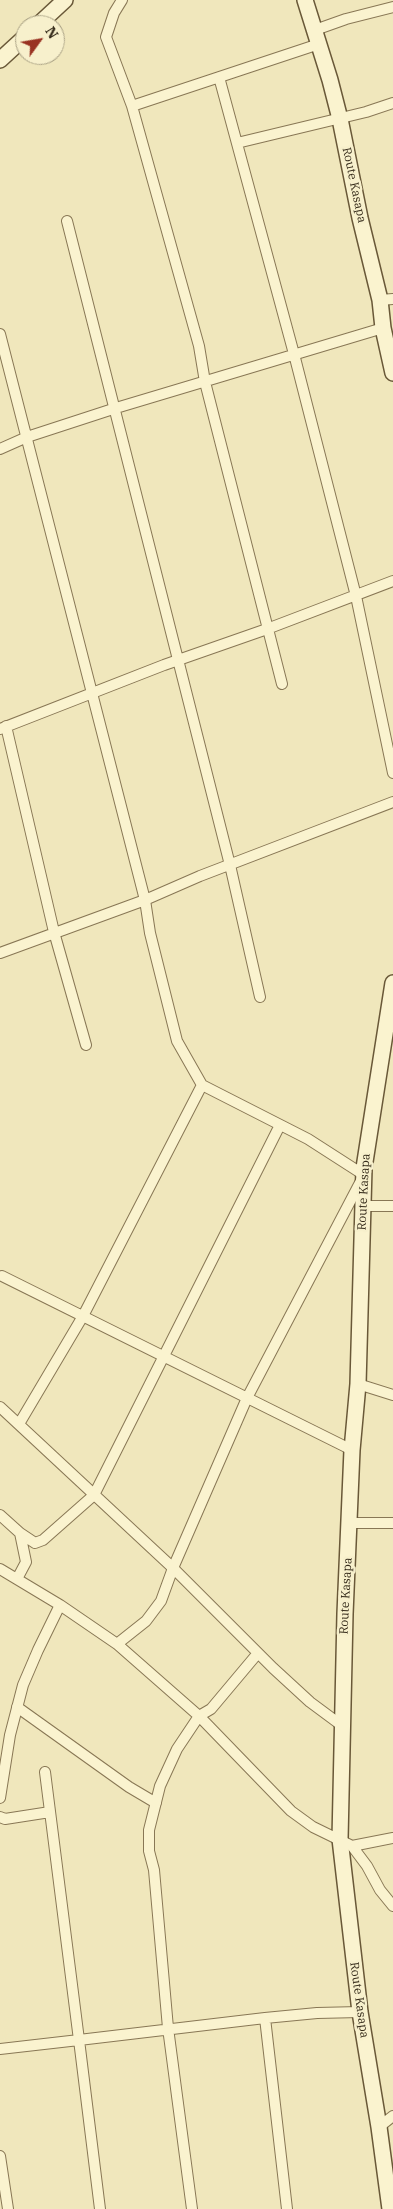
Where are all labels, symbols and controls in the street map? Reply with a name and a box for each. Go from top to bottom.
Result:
north arrow [15,15,65,65]
text: N [41,23,62,42]
street label: Route Kasapa [339,146,369,224]
street label: Route Kasapa [355,1153,373,1231]
street label: Route Kasapa [337,1557,355,1635]
street label: Route Kasapa [347,1961,371,2039]

